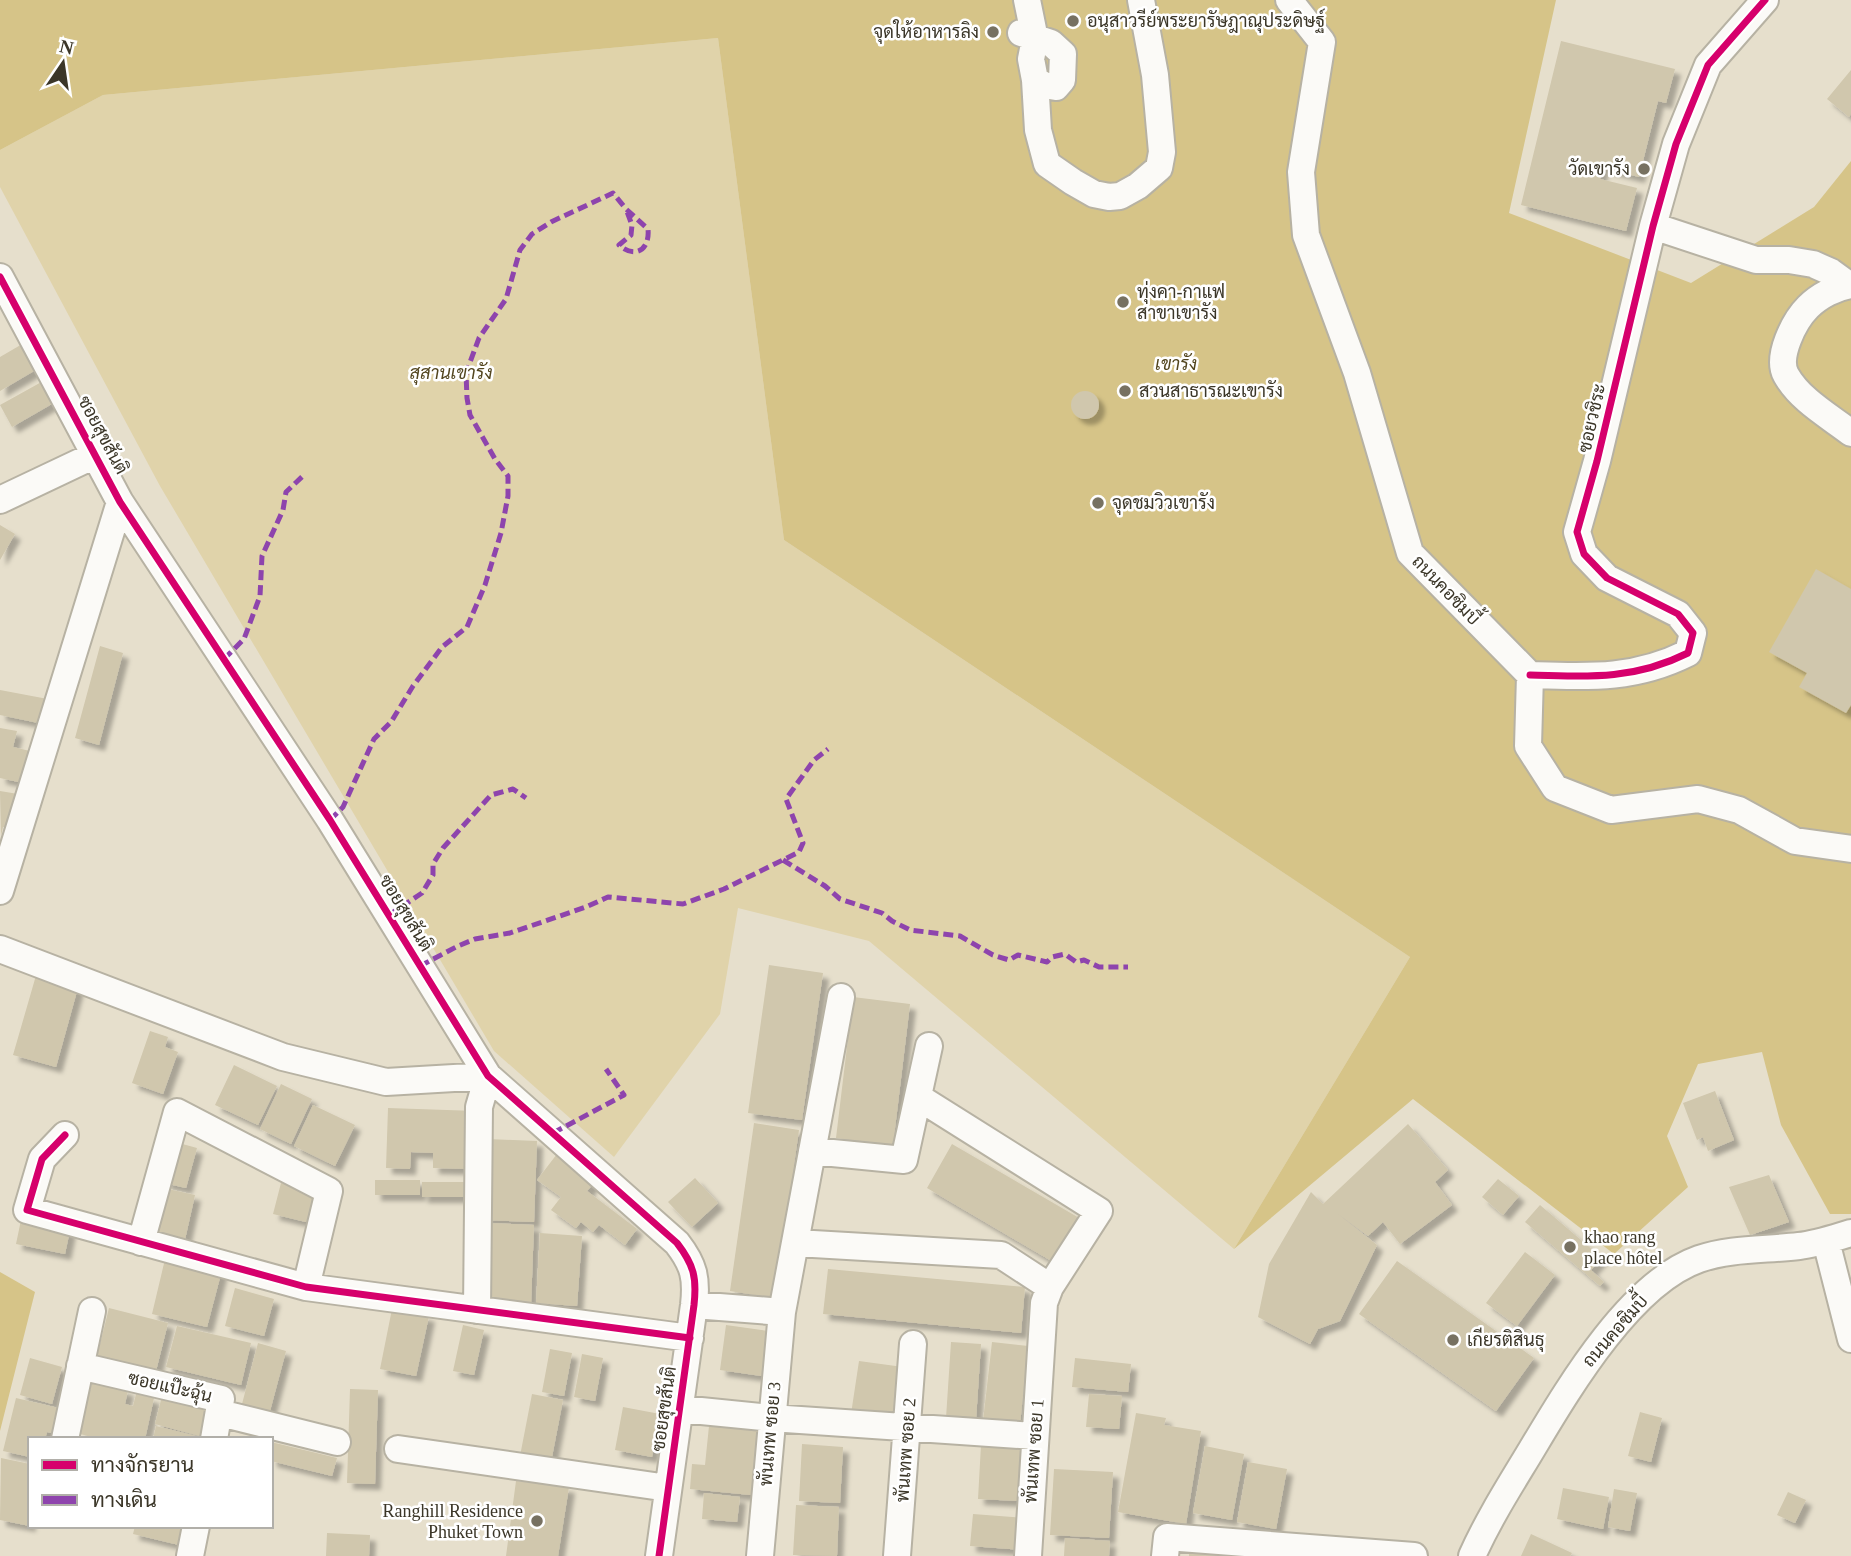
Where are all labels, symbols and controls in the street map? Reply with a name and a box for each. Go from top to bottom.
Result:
place label: อนุสาวรีย์พระยารัษฎาณุประดิษฐ์ [1087,8,1325,33]
marker: อนุสาวรีย์พระยารัษฎาณุประดิษฐ์ [1065,13,1081,29]
place label: จุดให้อาหารลิง [873,19,979,44]
marker: จุดให้อาหารลิง [985,24,1001,40]
north arrow [28,28,98,98]
text: N [58,35,76,59]
place label: วัดเขารัง [1568,158,1630,179]
marker: วัดเขารัง [1636,161,1652,177]
place label: ทุ่งคา-กาแฟ สาขาเขารัง [1137,280,1225,323]
marker: ทุ่งคา-กาแฟ สาขาเขารัง [1115,294,1131,310]
park label: เขารัง [1155,353,1197,374]
park label: สุสานเขารัง [410,362,492,385]
place label: สวนสาธารณะเขารัง [1139,380,1283,401]
street label: ซอยวชิระ [1573,381,1610,455]
marker: สวนสาธารณะเขารัง [1117,383,1133,399]
street label: ซอยสุขสันติ [72,392,133,479]
place label: จุดชมวิวเขารัง [1112,492,1215,515]
marker: จุดชมวิวเขารัง [1090,495,1106,511]
street label: ถนนคอซิมบี้ [1408,547,1489,630]
street label: ซอยสุขสันติ [374,871,438,956]
place label: khao rang place hôtel [1584,1227,1662,1268]
marker: khao rang place hôtel [1562,1239,1578,1255]
street label: ถนนคอซิมบี้ [1574,1286,1652,1371]
place label: เกียรติสินธุ [1467,1327,1545,1352]
marker: เกียรติสินธุ [1445,1332,1461,1348]
street label: ซอยสุขสันติ [647,1365,682,1453]
street label: ซอยแป๊ะฉุ้น [126,1366,214,1408]
street label: พันเทพ ซอย 3 [754,1381,785,1487]
street label: พันเทพ ซอย 2 [891,1397,920,1503]
street label: พันเทพ ซอย 1 [1019,1398,1048,1504]
legend [28,1437,273,1528]
text: ทางจักรยาน [91,1453,194,1477]
text: ทางเดิน [91,1488,157,1512]
place label: Ranghill Residence Phuket Town [383,1501,523,1542]
marker: Ranghill Residence Phuket Town [529,1513,545,1529]

